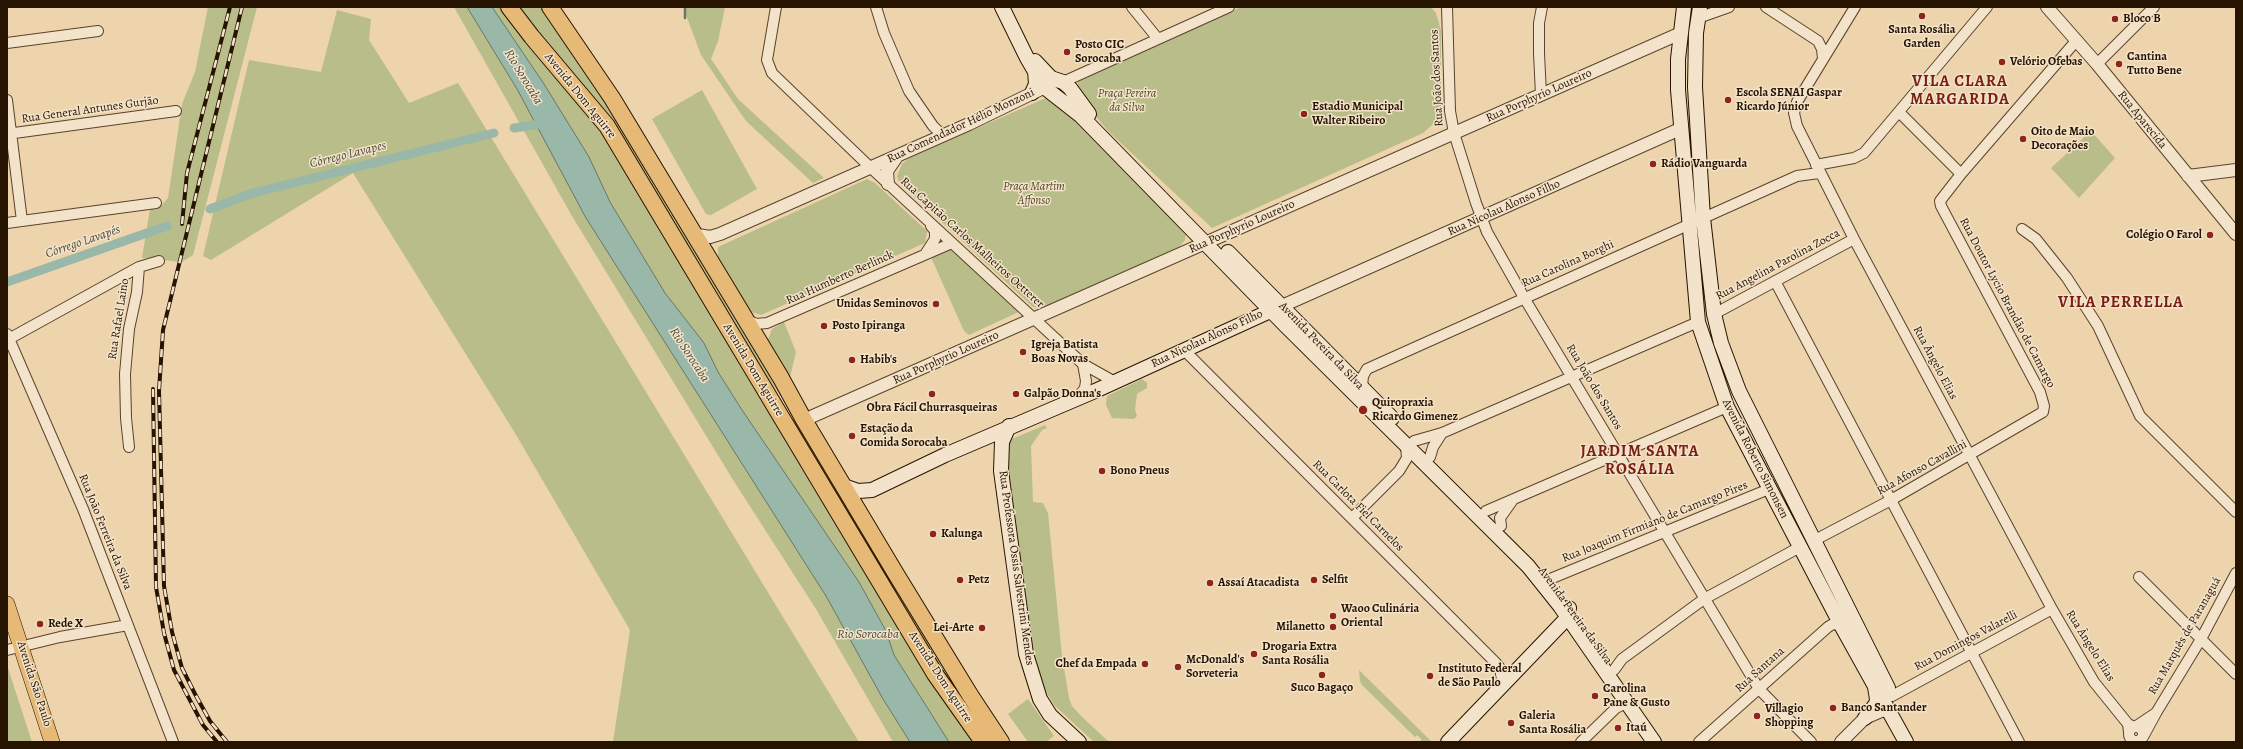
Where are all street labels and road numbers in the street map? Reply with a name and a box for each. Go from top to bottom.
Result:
street label: Rua João dos Santos [1427,29,1447,127]
street label: Avenida Dom Aguirre [541,50,619,142]
street label: Rua Porphyrio Loureiro [1484,66,1594,126]
street label: Rua Comendador Hélio Monzoni [885,85,1037,167]
street label: Rua Aparecida [2114,88,2170,152]
street label: Rua General Antunes Gurjão [21,93,159,127]
street label: Rua Capitão Carlos Malheiros Oetterer [897,174,1047,312]
street label: Rua Nicolau Alonso Filho [1446,177,1562,239]
street label: Rua Porphyrio Loureiro [1187,197,1297,257]
street label: Rua Doutor Lycio Brandão de Camargo [1956,215,2058,391]
street label: Rua Angelina Parolina Zocca [1714,226,1842,304]
street label: Rua Carolina Borghi [1520,237,1616,291]
street label: Rua Humberto Berlinck [784,248,896,308]
street label: Rua Rafael Laino [105,277,133,361]
street label: Avenida Pereira da Silva [1275,299,1367,393]
street label: Rua Nicolau Alonso Filho [1149,307,1265,371]
street label: Avenida Dom Aguirre [720,321,786,419]
street label: Rua Ângelo Elias [1910,324,1960,402]
street label: Rua Porphyrio Loureiro [891,328,1001,388]
street label: Rua João dos Santos [1563,342,1625,432]
street label: Avenida Roberto Simonsen [1719,397,1791,521]
street label: Rua Afonso Cavallini [1874,437,1970,499]
street label: Rua Carlota Fiel Carnelos [1309,457,1407,555]
street label: Rua Professora Ossis Salvestrini Mendes [995,470,1037,666]
street label: Rua João Ferreira da Silva [75,472,135,592]
street label: Rua Joaquim Firmiano de Camargo Pires [1560,478,1750,566]
street label: Avenida Pereira da Silva [1535,565,1615,667]
street label: Rua Marquês de Paranaguá [2145,575,2225,697]
street label: Rua Domingos Valarelli [1912,608,2020,674]
street label: Rua Ângelo Elias [2062,608,2118,684]
street label: Avenida Dom Aguirre [905,629,975,725]
street label: Avenida São Paulo [13,639,55,729]
street label: Rua Santana [1732,644,1788,696]

